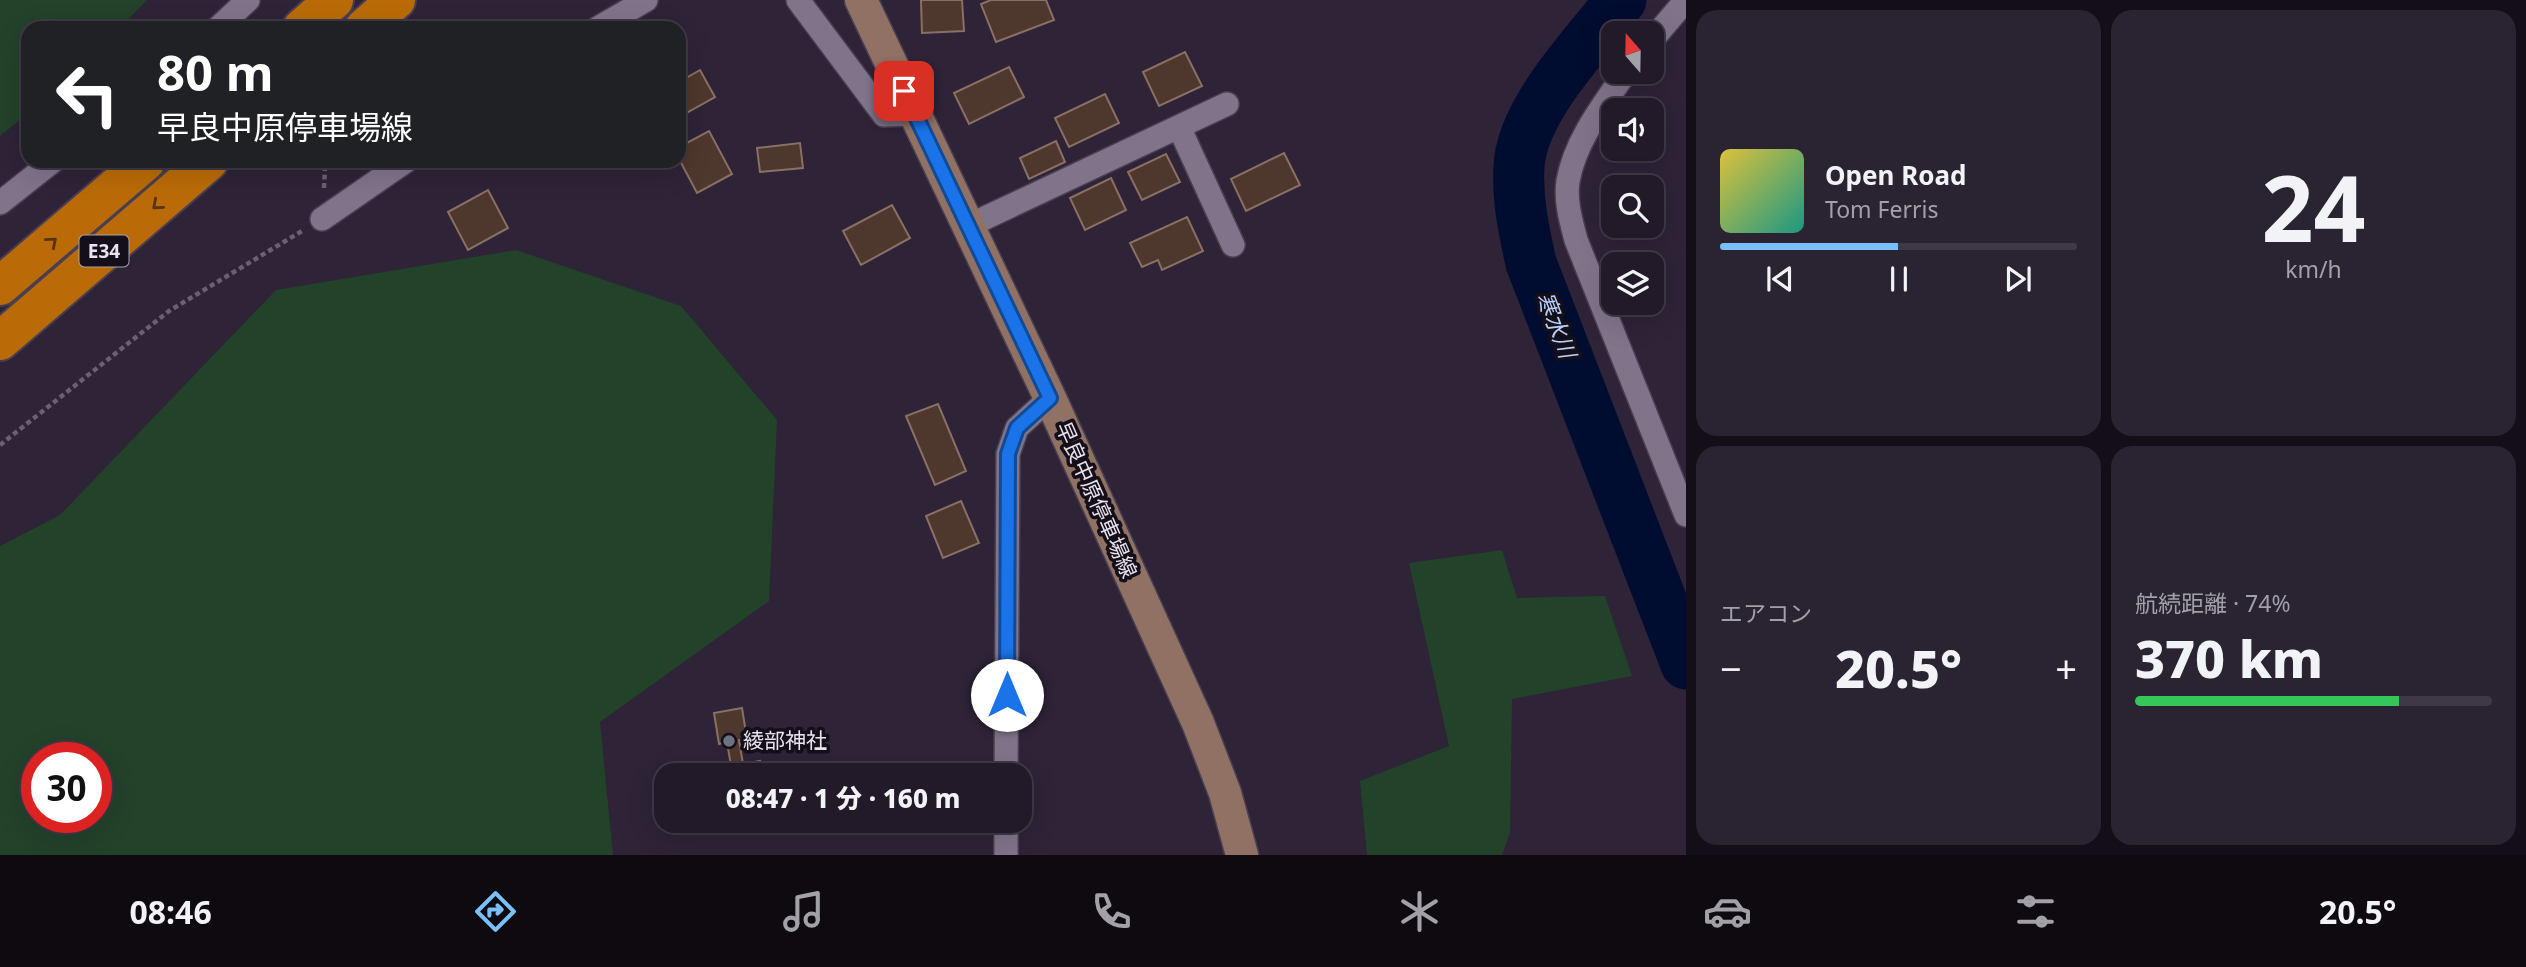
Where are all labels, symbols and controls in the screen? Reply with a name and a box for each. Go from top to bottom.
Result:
north arrow [1601,21,1664,84]
map controls [1601,21,1664,315]
text: 80 m [157,39,274,105]
icon: left [42,49,133,140]
pin [874,61,934,121]
icon: arrive [885,72,923,110]
button: sound [1601,98,1664,161]
text: 早良中原停車場線 [157,105,413,148]
text: 24 [2261,145,2366,269]
text: Open Road [1825,157,1967,193]
button: search [1601,175,1664,238]
text: Tom Ferris [1825,193,1938,225]
one-way arrow [153,197,166,209]
road number: E34 [80,235,128,266]
one-way arrow [44,238,57,250]
button: layers [1601,252,1664,315]
text: km/h [2285,253,2342,285]
icon: previous [1761,260,1799,298]
icon: pause [1880,260,1918,298]
icon: next [1999,260,2037,298]
water label: 寒水川 [1530,287,1585,365]
street label: 早良中原停車場線 [1050,417,1144,582]
text: 航続距離 · 74% [2135,587,2291,619]
text: エアコン [1720,597,1812,629]
text: 370 km [2135,622,2323,693]
text: 20.5° [1835,632,1962,703]
text: − [1720,642,1742,694]
text: + [2055,642,2077,694]
position arrow [970,658,1044,732]
place label: 綾部神社 [743,726,827,754]
marker: 綾部神社 [721,733,737,749]
speed limit sign: 30 [21,742,112,833]
text: 08:47 · 1 分 · 160 m [726,780,960,816]
icon: directions [471,887,520,936]
icon: music [779,887,828,936]
icon: phone [1087,887,1136,936]
icon: climate [1395,887,1444,936]
icon: car [1703,887,1752,936]
icon: filters [2011,887,2060,936]
text: 08:46 [130,890,212,933]
text: 20.5° [2319,890,2396,933]

